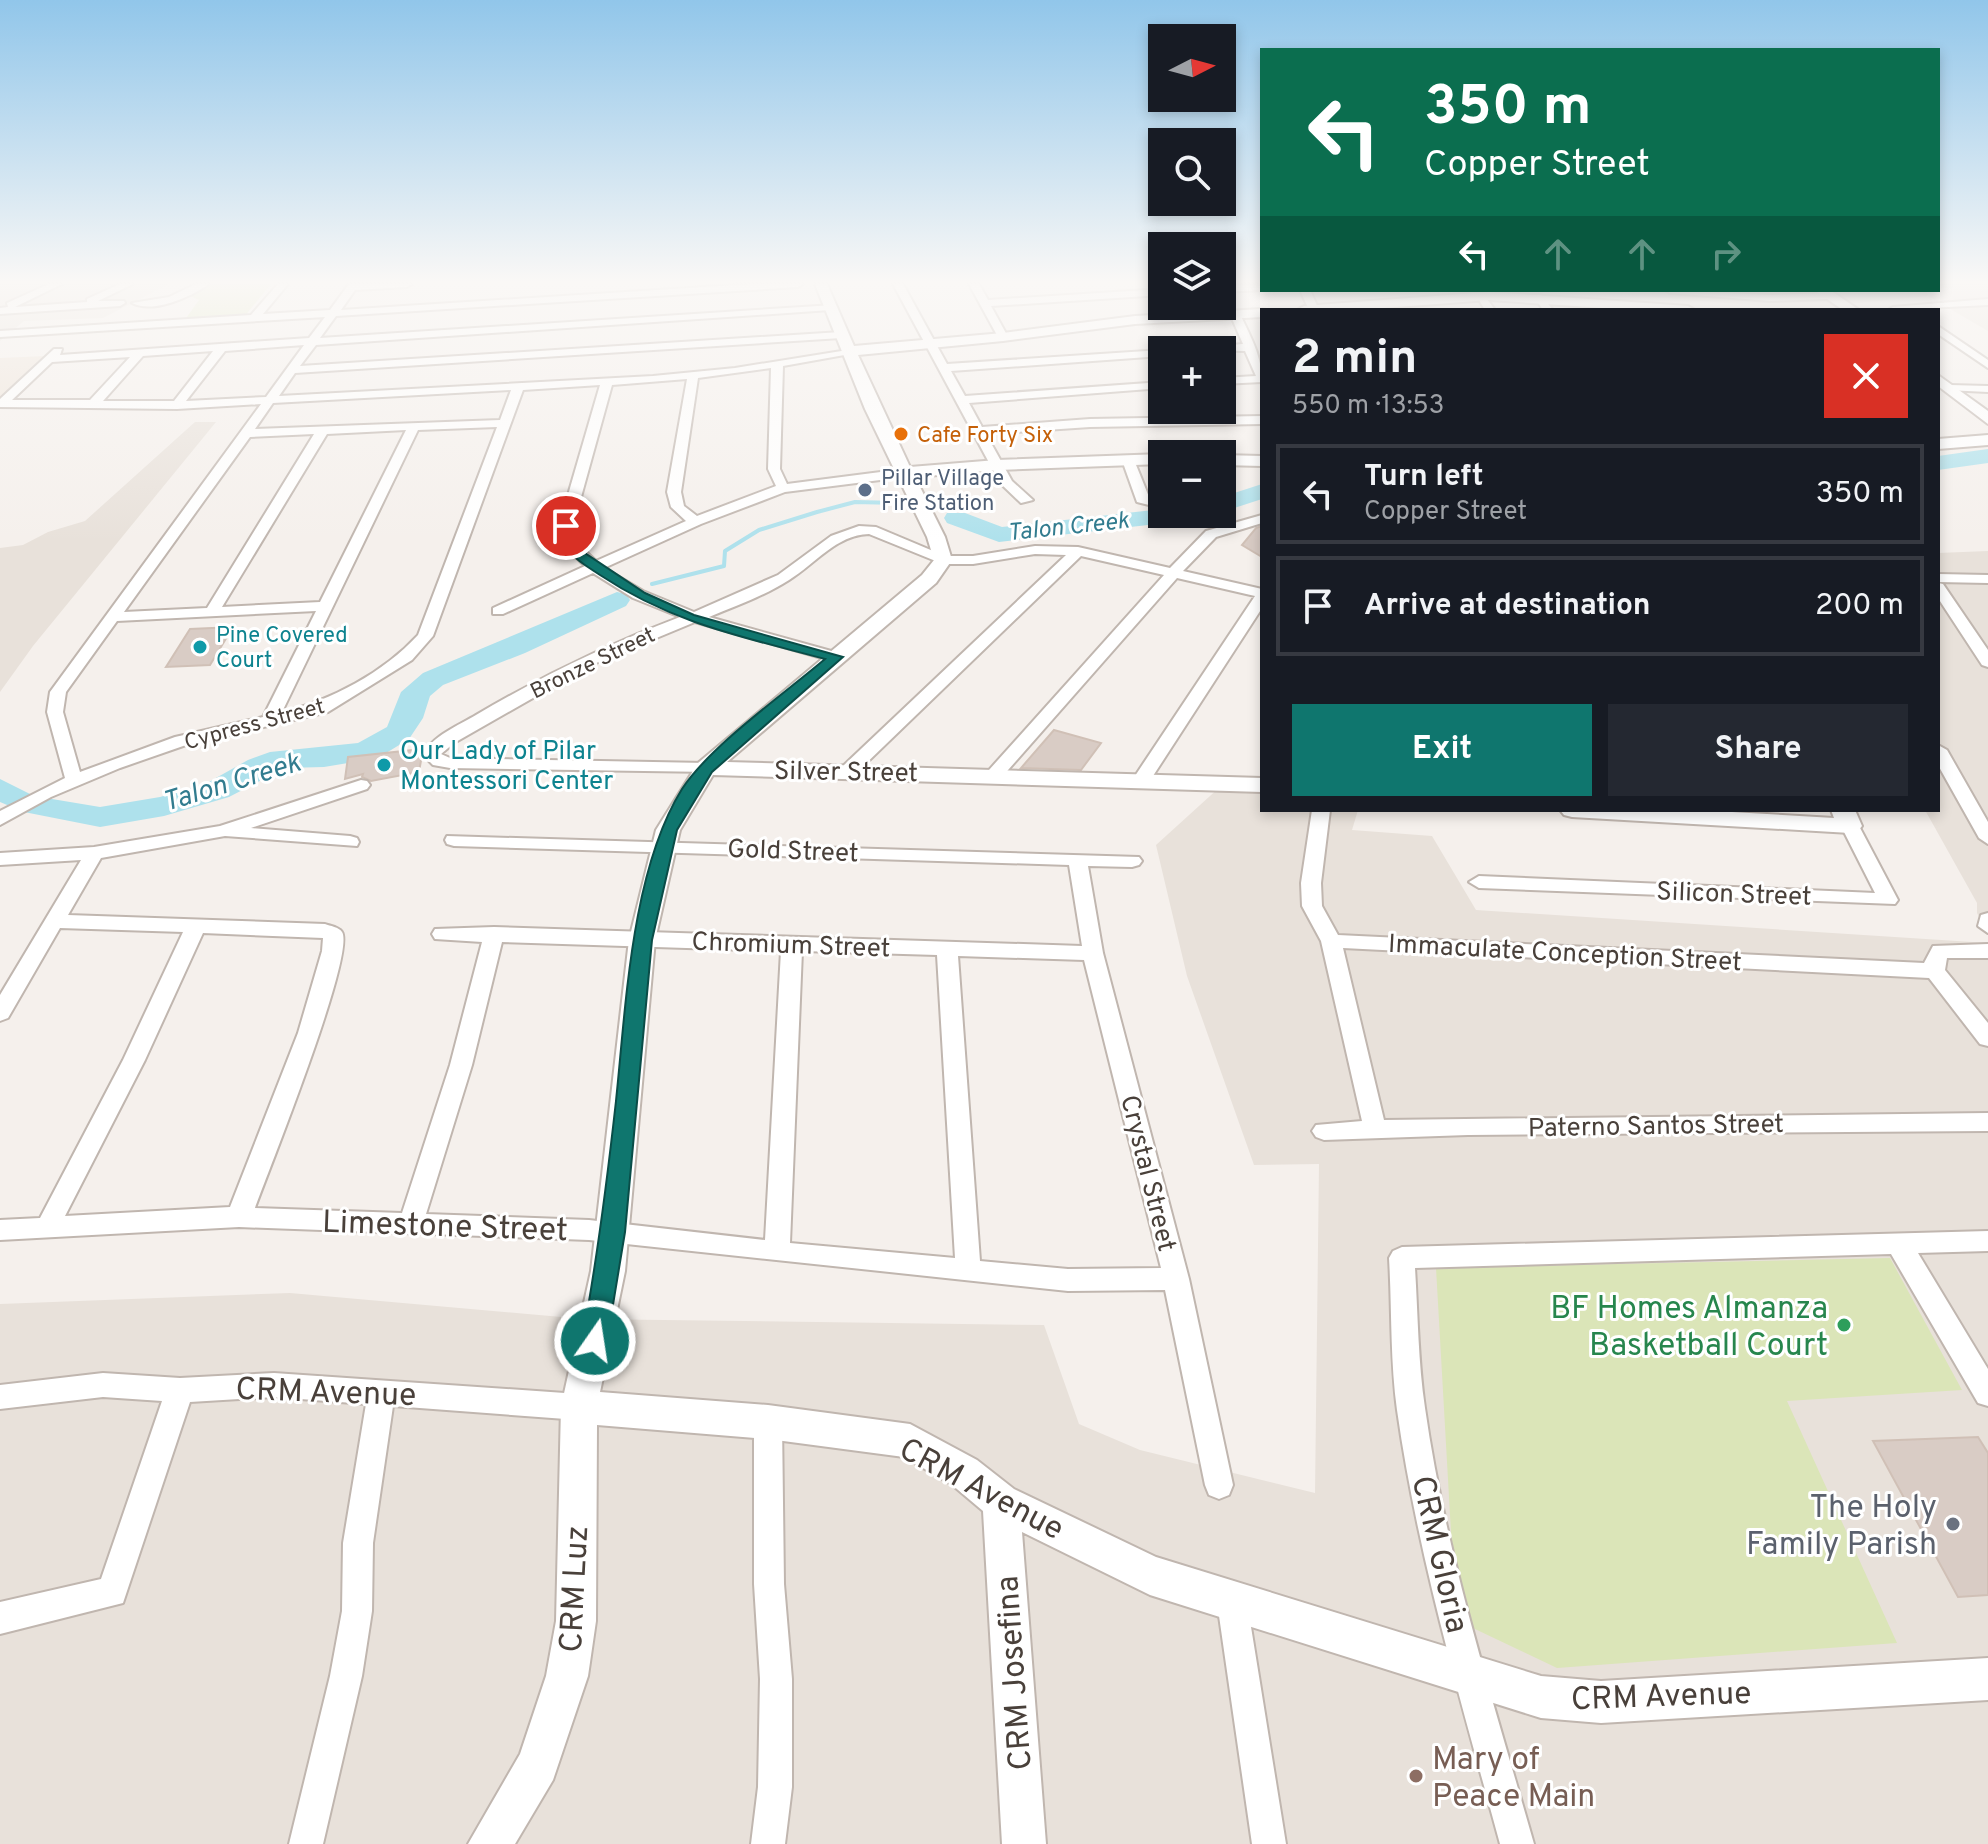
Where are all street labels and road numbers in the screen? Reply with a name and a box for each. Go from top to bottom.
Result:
street label: Bronze Street [526,622,660,706]
street label: Cypress Street [182,694,328,757]
street label: Silver Street [774,756,918,791]
street label: Gold Street [727,834,859,871]
street label: Silicon Street [1656,876,1812,915]
street label: Chromium Street [691,927,891,966]
street label: Immaculate Conception Street [1387,929,1742,980]
street label: Crystal Street [1111,1092,1182,1255]
street label: Paterno Santos Street [1528,1109,1784,1146]
street label: Limestone Street [321,1204,569,1252]
street label: CRM Avenue [235,1371,417,1417]
street label: CRM Avenue [891,1431,1070,1551]
street label: CRM Gloria [1401,1472,1476,1637]
street label: CRM Luz [553,1525,599,1654]
street label: CRM Josefina [989,1574,1043,1771]
street label: CRM Avenue [1570,1675,1752,1721]

